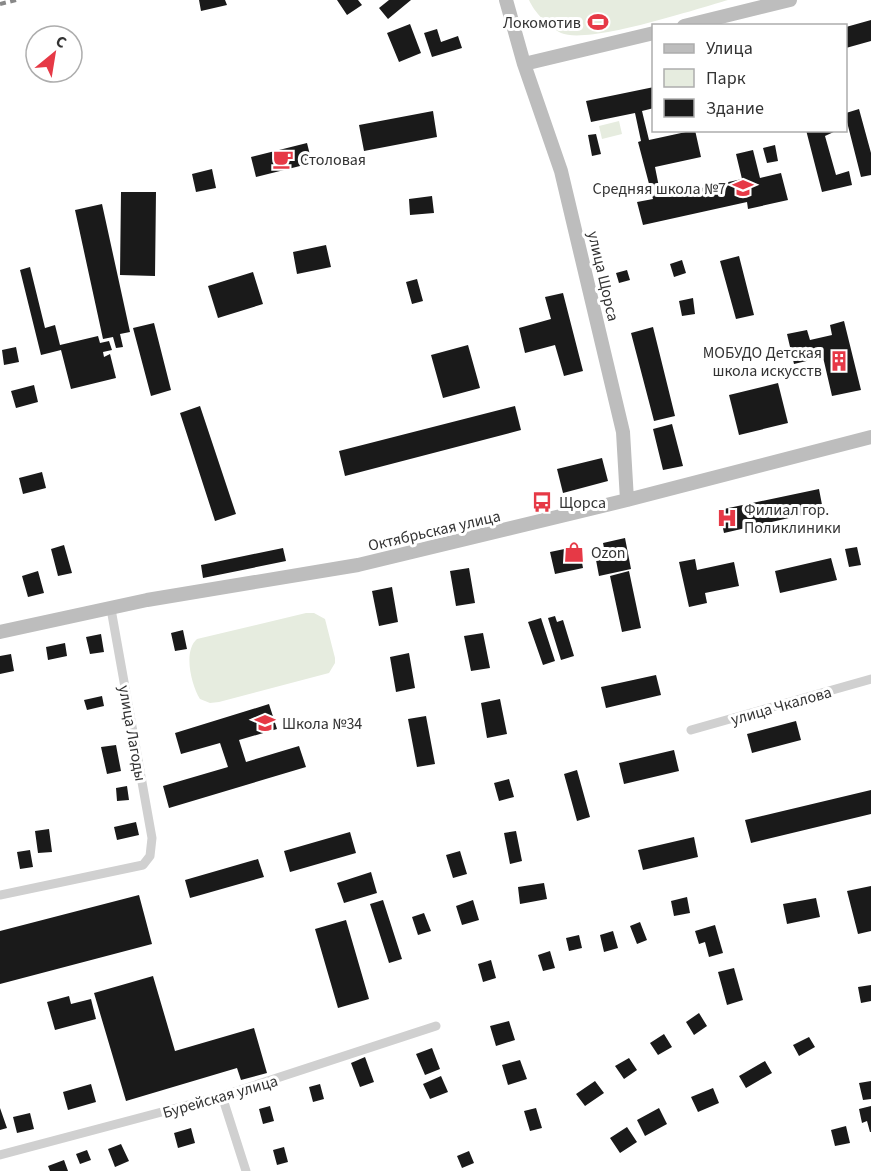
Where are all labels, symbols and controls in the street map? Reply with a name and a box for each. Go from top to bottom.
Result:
sports icon: Локомотив [586,10,610,34]
place label: Локомотив [503,12,581,34]
north arrow [24,24,84,84]
legend [652,24,847,132]
text: С [51,30,71,54]
text: Улица [706,36,753,61]
text: Парк [706,66,746,91]
text: Здание [706,96,764,121]
cafe icon: Столовая [271,147,295,171]
place label: Столовая [300,149,366,171]
school or university icon: Средняя школа №7 [731,176,755,200]
place label: Средняя школа №7 [593,178,726,200]
street label: улица Щорса [582,229,624,324]
place label: МОБУДО Детская школа искусcтв [703,342,822,382]
building icon: МОБУДО Детская школа искусcтв [827,349,851,373]
bus stop icon: Щорса [530,490,554,514]
place label: Щорса [559,492,606,514]
place label: Филиал гор. Поликлиники [744,499,841,539]
street label: Октябрьская улица [366,505,503,557]
hospital icon: Филиал гор. Поликлиники [715,506,739,530]
shop icon: Ozon [562,540,586,564]
place label: Ozon [591,542,626,564]
street label: улица Чкалова [728,681,834,731]
street label: улица Лагоды [113,683,151,783]
school or university icon: Школа №34 [253,711,277,735]
place label: Школа №34 [282,713,362,735]
street label: Бурейская улица [160,1070,280,1124]

